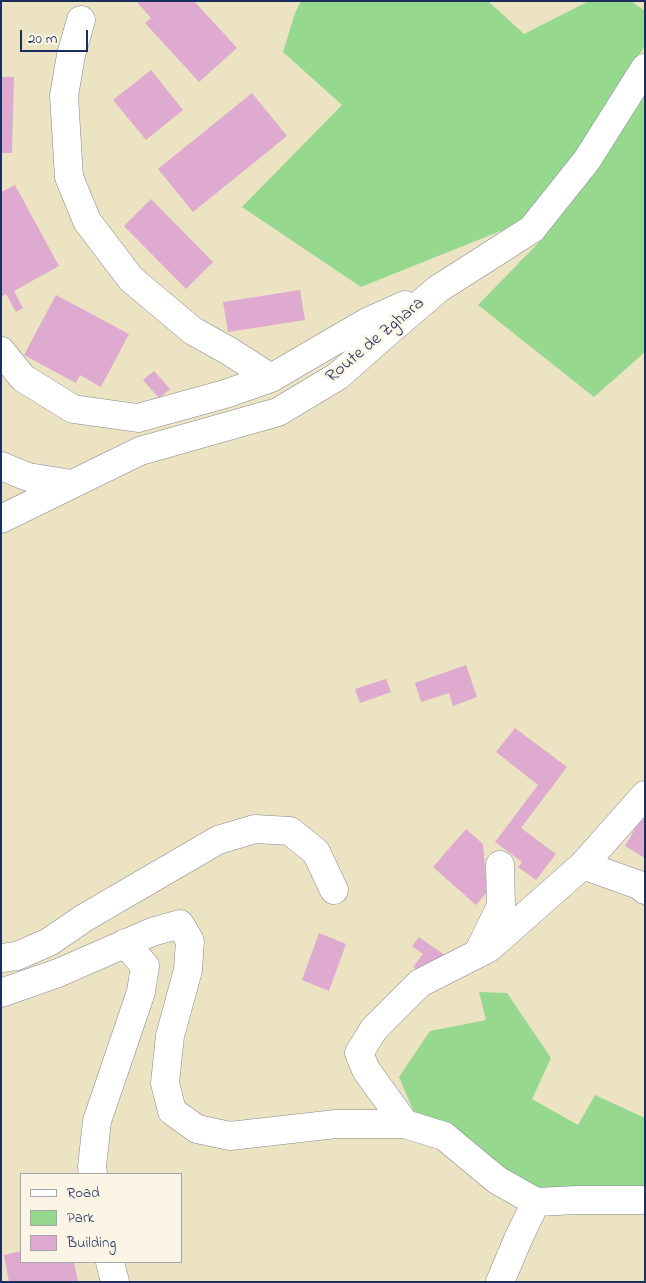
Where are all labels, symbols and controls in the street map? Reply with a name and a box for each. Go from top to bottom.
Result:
scale bar [22,20,90,52]
text: 20 m [28,28,57,50]
street label: Route de Zghara [322,294,430,388]
legend [20,1173,182,1263]
text: Road [67,1182,100,1204]
text: Park [67,1207,94,1229]
text: Building [67,1232,116,1254]

